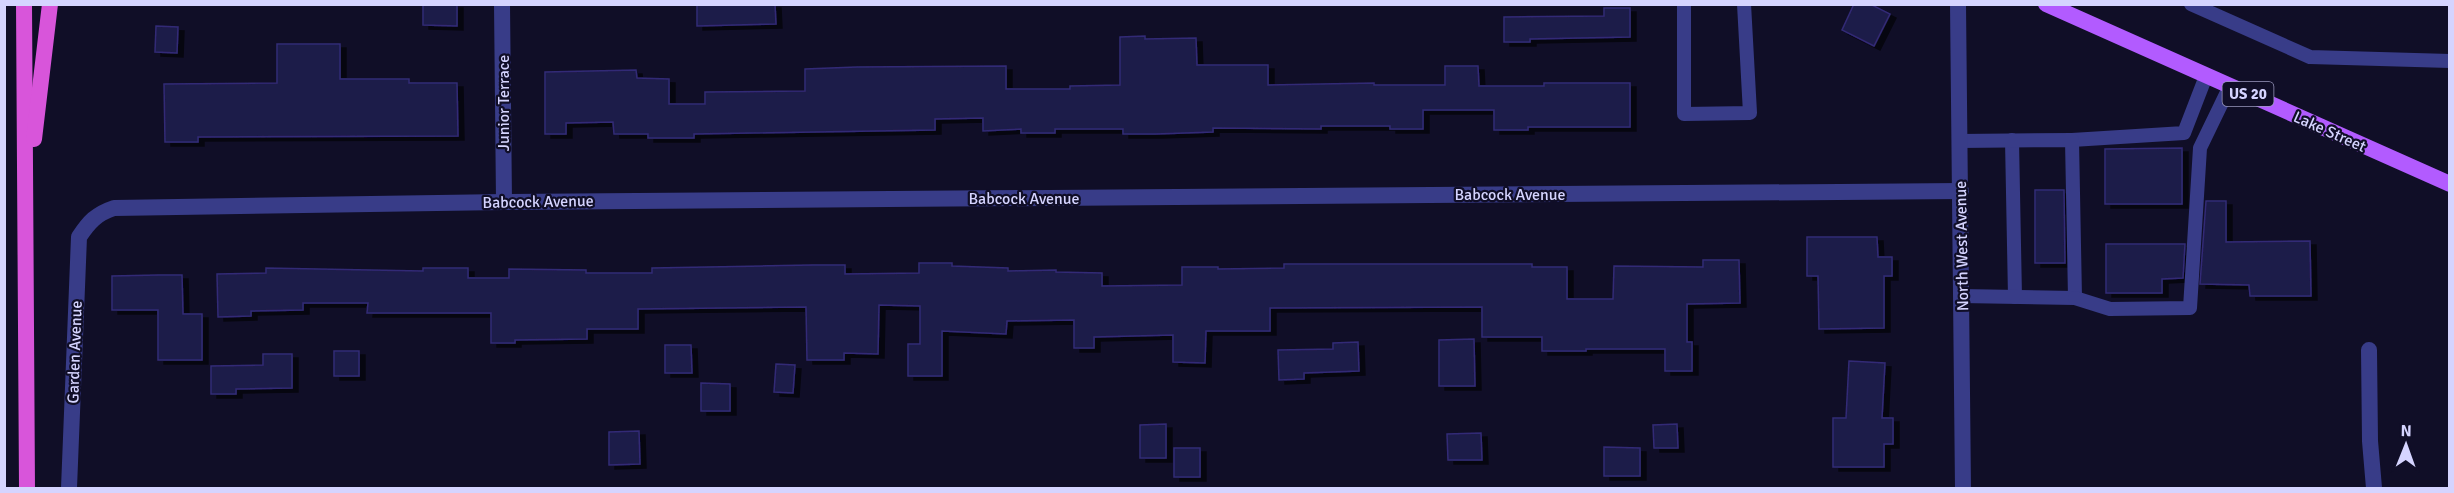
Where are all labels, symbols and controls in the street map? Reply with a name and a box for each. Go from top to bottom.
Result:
street label: Junior Terrace [494,55,514,151]
road number: US 20 [2222,82,2274,106]
street label: Lake Street [2290,107,2369,157]
street label: North West Avenue [1951,181,1973,311]
street label: Babcock Avenue [1454,185,1566,205]
street label: Babcock Avenue [968,189,1080,209]
street label: Babcock Avenue [482,191,594,213]
street label: Garden Avenue [63,300,87,404]
north arrow [2376,415,2436,475]
text: N [2401,421,2412,441]

